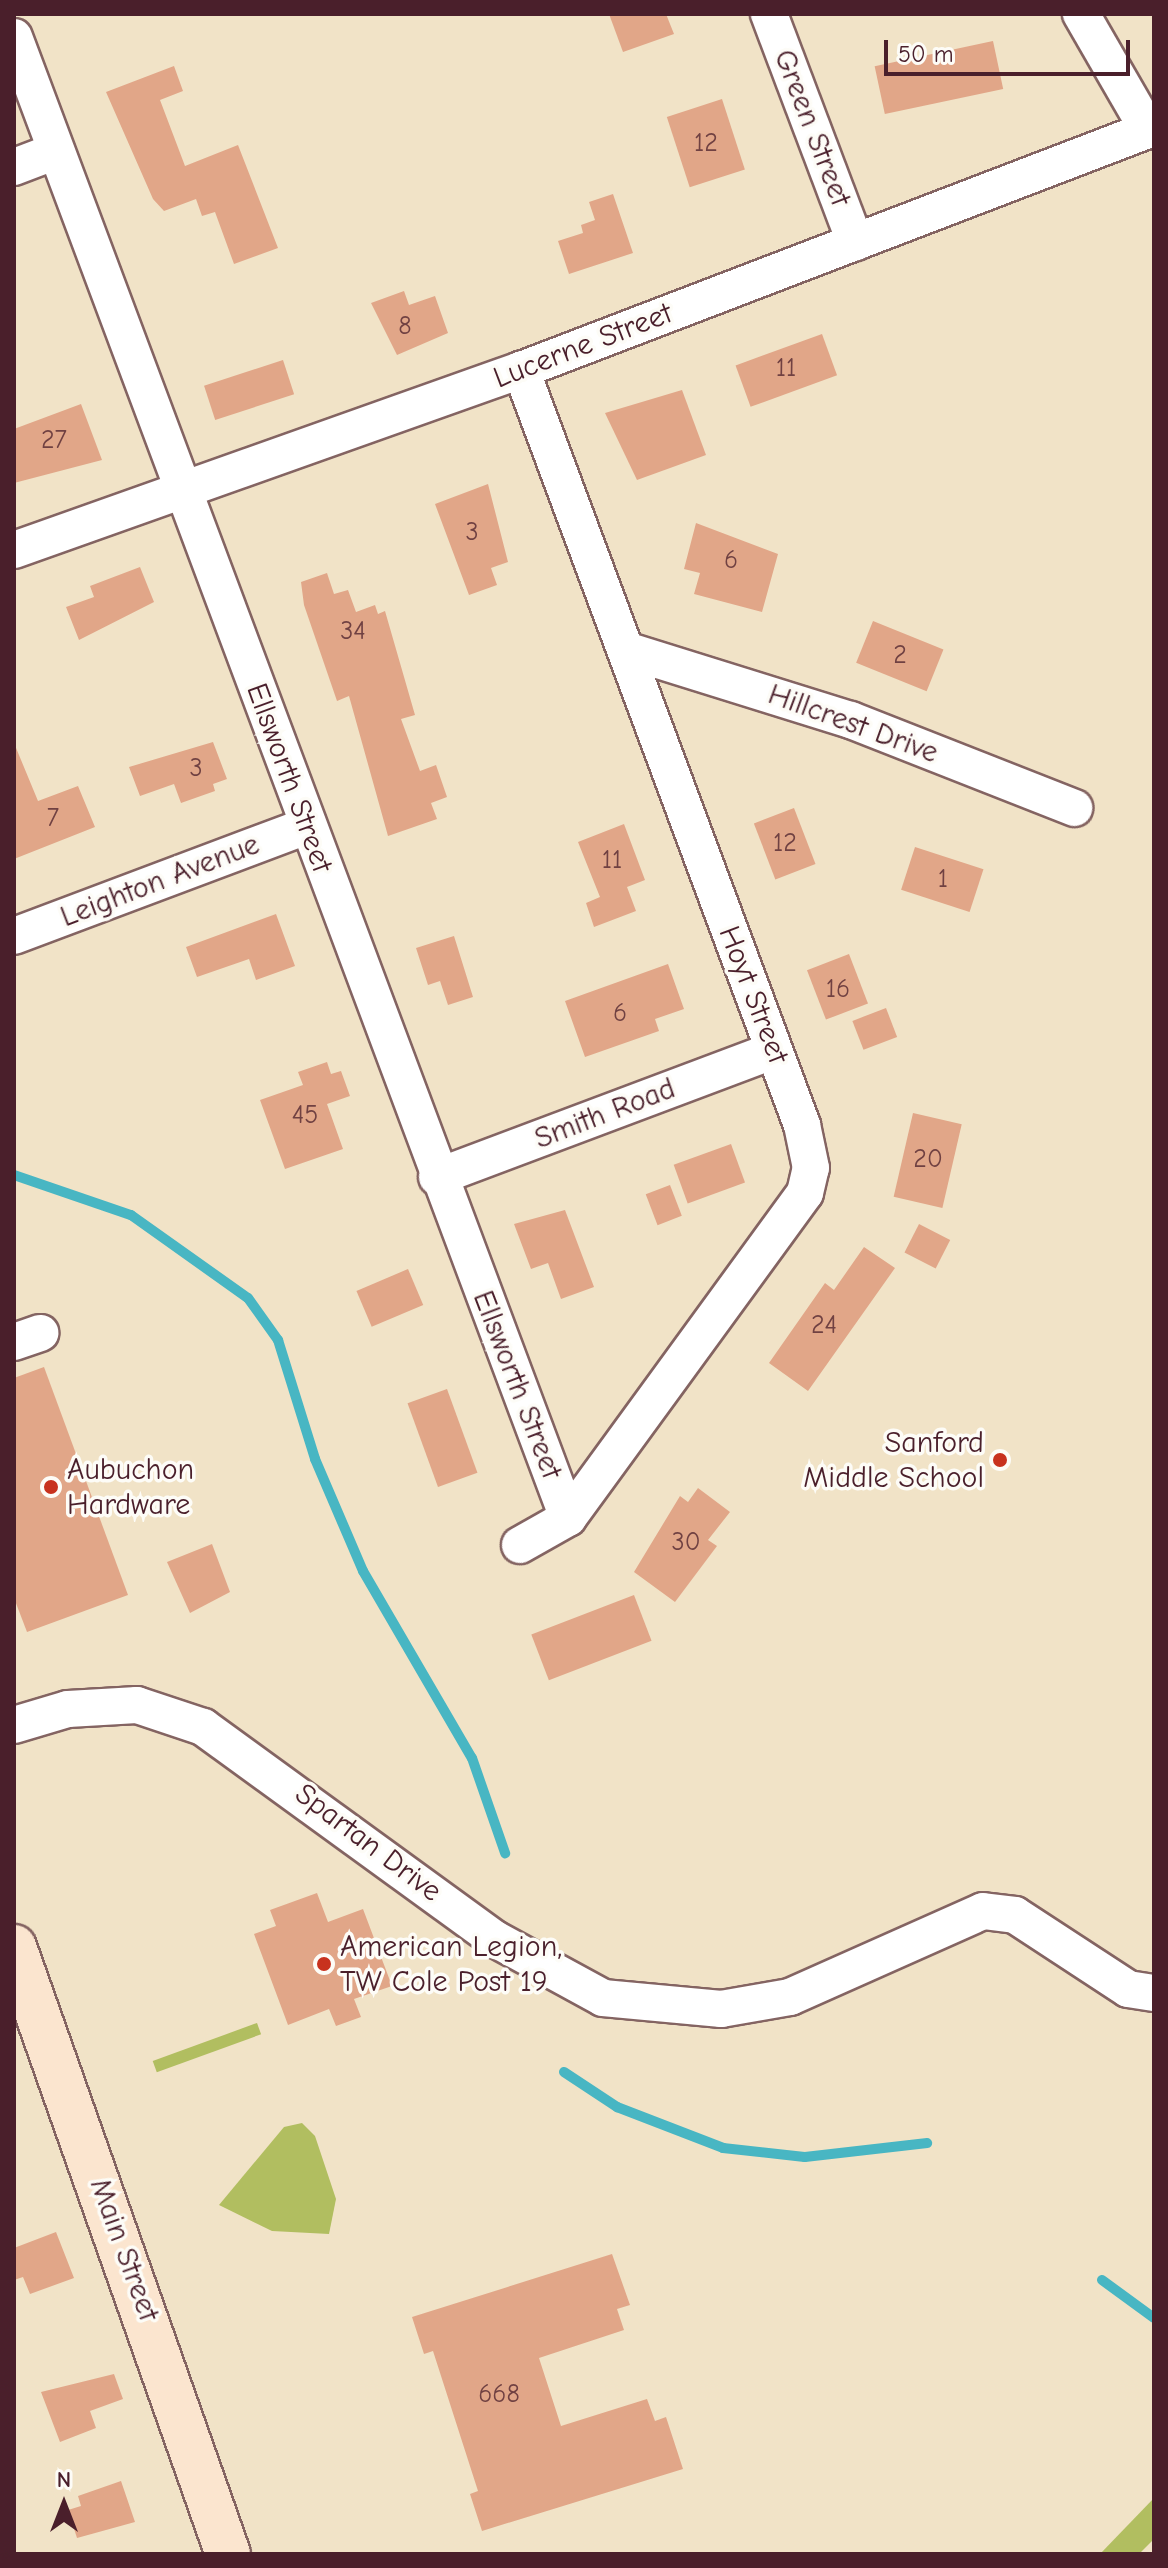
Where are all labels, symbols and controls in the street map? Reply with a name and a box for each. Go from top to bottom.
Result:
scale bar [888,24,1134,74]
text: 50 m [898,40,954,68]
street label: Green Street [766,45,858,211]
house number: 12 [694,128,718,160]
street label: Lucerne Street [489,295,677,397]
house number: 8 [398,311,412,343]
house number: 11 [776,353,796,385]
house number: 27 [41,425,67,457]
house number: 3 [465,517,479,549]
house number: 6 [724,545,738,577]
house number: 34 [340,616,366,648]
house number: 2 [893,640,907,672]
street label: Hillcrest Drive [763,677,943,771]
street label: Ellsworth Street [238,678,340,878]
house number: 3 [189,753,203,785]
house number: 7 [47,803,59,835]
street label: Leighton Avenue [56,827,264,935]
house number: 12 [773,828,797,860]
house number: 11 [602,845,622,877]
house number: 1 [938,864,948,896]
street label: Hoyt Street [710,921,796,1069]
house number: 16 [826,974,850,1006]
house number: 6 [613,998,627,1030]
street label: Smith Road [530,1071,680,1157]
house number: 45 [292,1100,318,1132]
house number: 20 [913,1144,943,1176]
street label: Ellsworth Street [465,1286,569,1484]
house number: 24 [811,1310,837,1342]
place label: Sanford Middle School [803,1425,984,1496]
marker: Sanford Middle School [991,1451,1009,1469]
place label: Aubuchon Hardware [67,1452,194,1522]
marker: Aubuchon Hardware [42,1478,60,1496]
house number: 30 [672,1527,700,1559]
street label: Spartan Drive [288,1776,448,1910]
place label: American Legion, TW Cole Post 19 [340,1929,562,2000]
marker: American Legion, TW Cole Post 19 [315,1955,333,1973]
street label: Main Street [82,2174,166,2326]
house number: 668 [478,2379,520,2411]
north arrow [24,2464,104,2544]
text: N [57,2467,71,2493]

